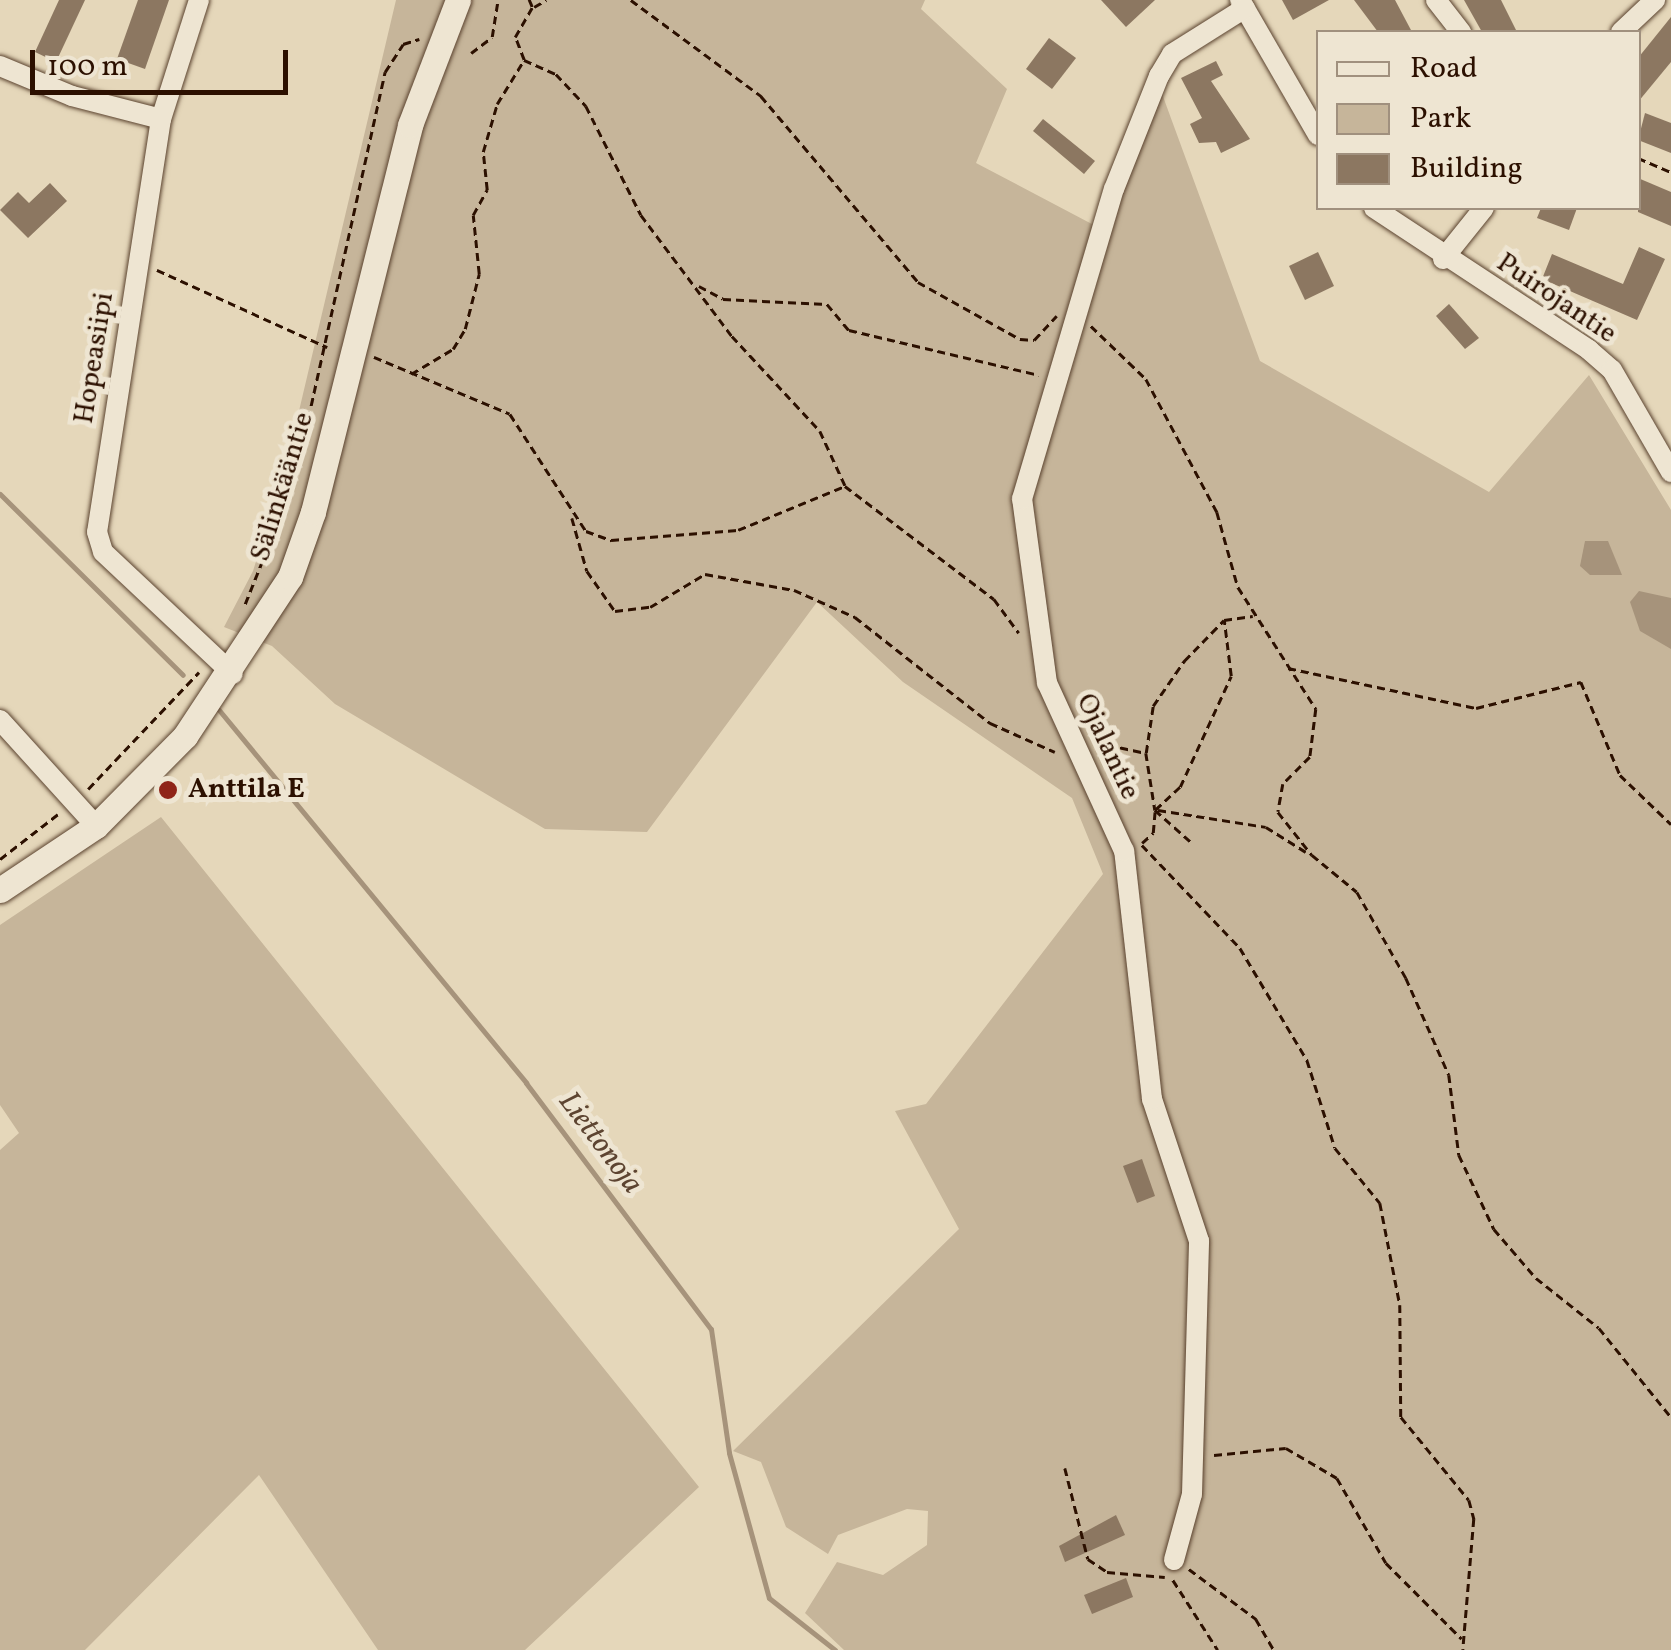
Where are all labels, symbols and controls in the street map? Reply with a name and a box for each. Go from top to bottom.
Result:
scale bar [35,30,292,92]
legend [1316,30,1641,210]
text: 100 m [47,46,128,88]
text: Road [1410,48,1478,90]
text: Park [1410,98,1471,140]
text: Building [1410,148,1523,190]
street label: Puirojantie [1490,247,1622,351]
street label: Hopeasiipi [68,290,122,426]
street label: Sälinkääntie [244,408,322,566]
street label: Ojalantie [1068,689,1146,805]
place label: Anttila E [188,773,305,807]
marker: Anttila E [157,779,179,801]
water label: Liettonoja [550,1085,650,1201]

